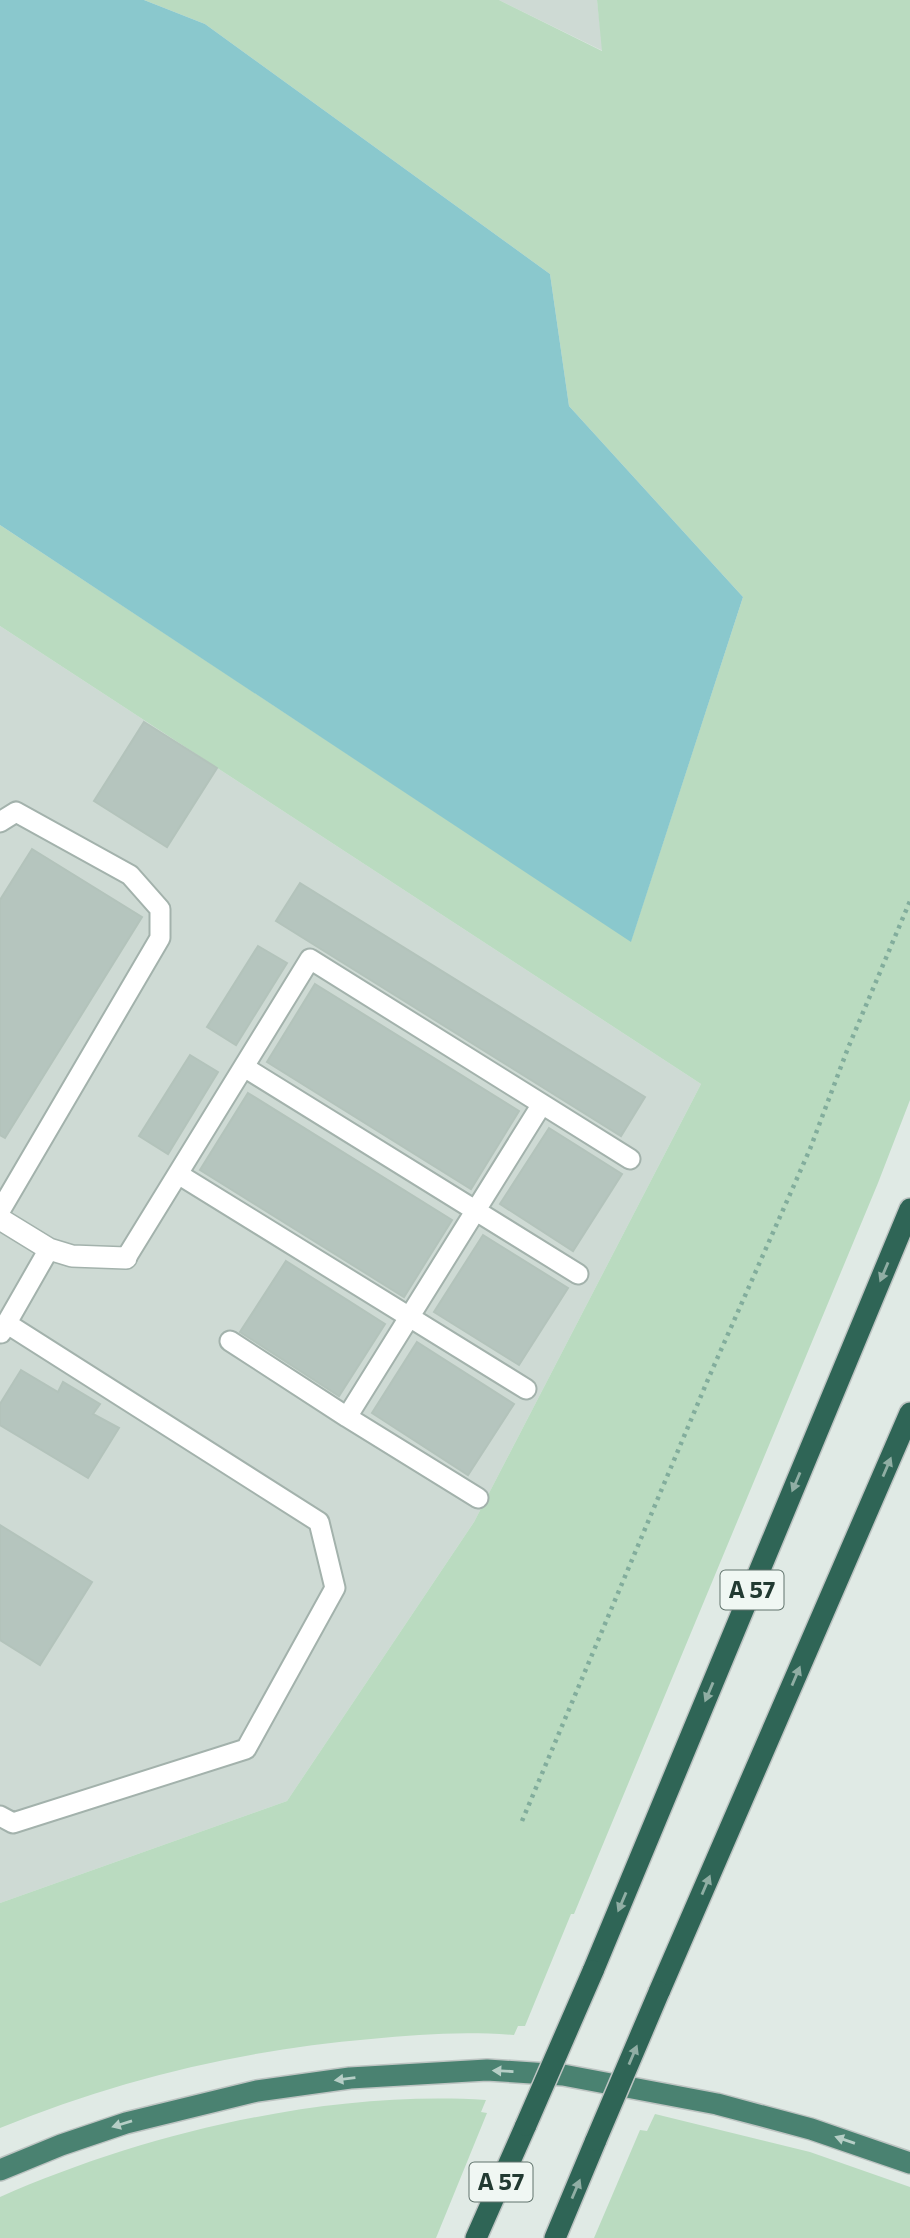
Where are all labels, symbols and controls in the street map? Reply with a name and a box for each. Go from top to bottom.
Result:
one-way arrow [878,1262,889,1283]
one-way arrow [881,1456,892,1477]
one-way arrow [791,1472,802,1493]
road number: A 57 [720,1570,784,1610]
one-way arrow [790,1666,802,1686]
one-way arrow [703,1682,714,1703]
one-way arrow [701,1874,712,1895]
one-way arrow [616,1892,627,1913]
one-way arrow [627,2044,638,2065]
one-way arrow [492,2065,514,2076]
one-way arrow [334,2074,356,2085]
one-way arrow [112,2120,133,2130]
one-way arrow [835,2134,856,2145]
road number: A 57 [470,2162,532,2202]
one-way arrow [570,2178,581,2199]

